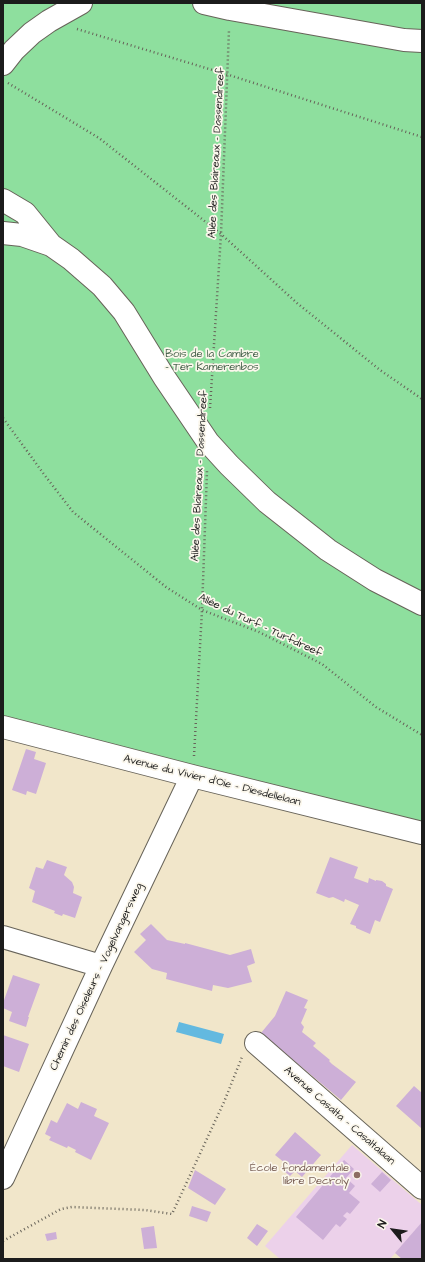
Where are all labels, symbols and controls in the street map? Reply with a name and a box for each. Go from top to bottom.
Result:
street label: Allée des Blaireaux - Dassendreef [206,67,228,239]
park label: Bois de la Cambre - Ter Kamerenbos [165,348,259,374]
street label: Allée des Blaireaux - Dassendreef [189,390,211,562]
street label: Allée du Turf - Turfdreef [196,592,324,660]
street label: Avenue du Vivier d'Oie - Diesdellelaan [122,753,302,809]
street label: Chemin des Oiseleurs - Vogelvangersweg [48,881,146,1073]
street label: Avenue Casalta - Casaltalaan [281,1064,397,1168]
place label: École fondamentale libre Decroly [250,1162,349,1188]
marker: École fondamentale libre Decroly [352,1170,362,1180]
north arrow [373,1210,413,1250]
text: N [374,1217,390,1231]

